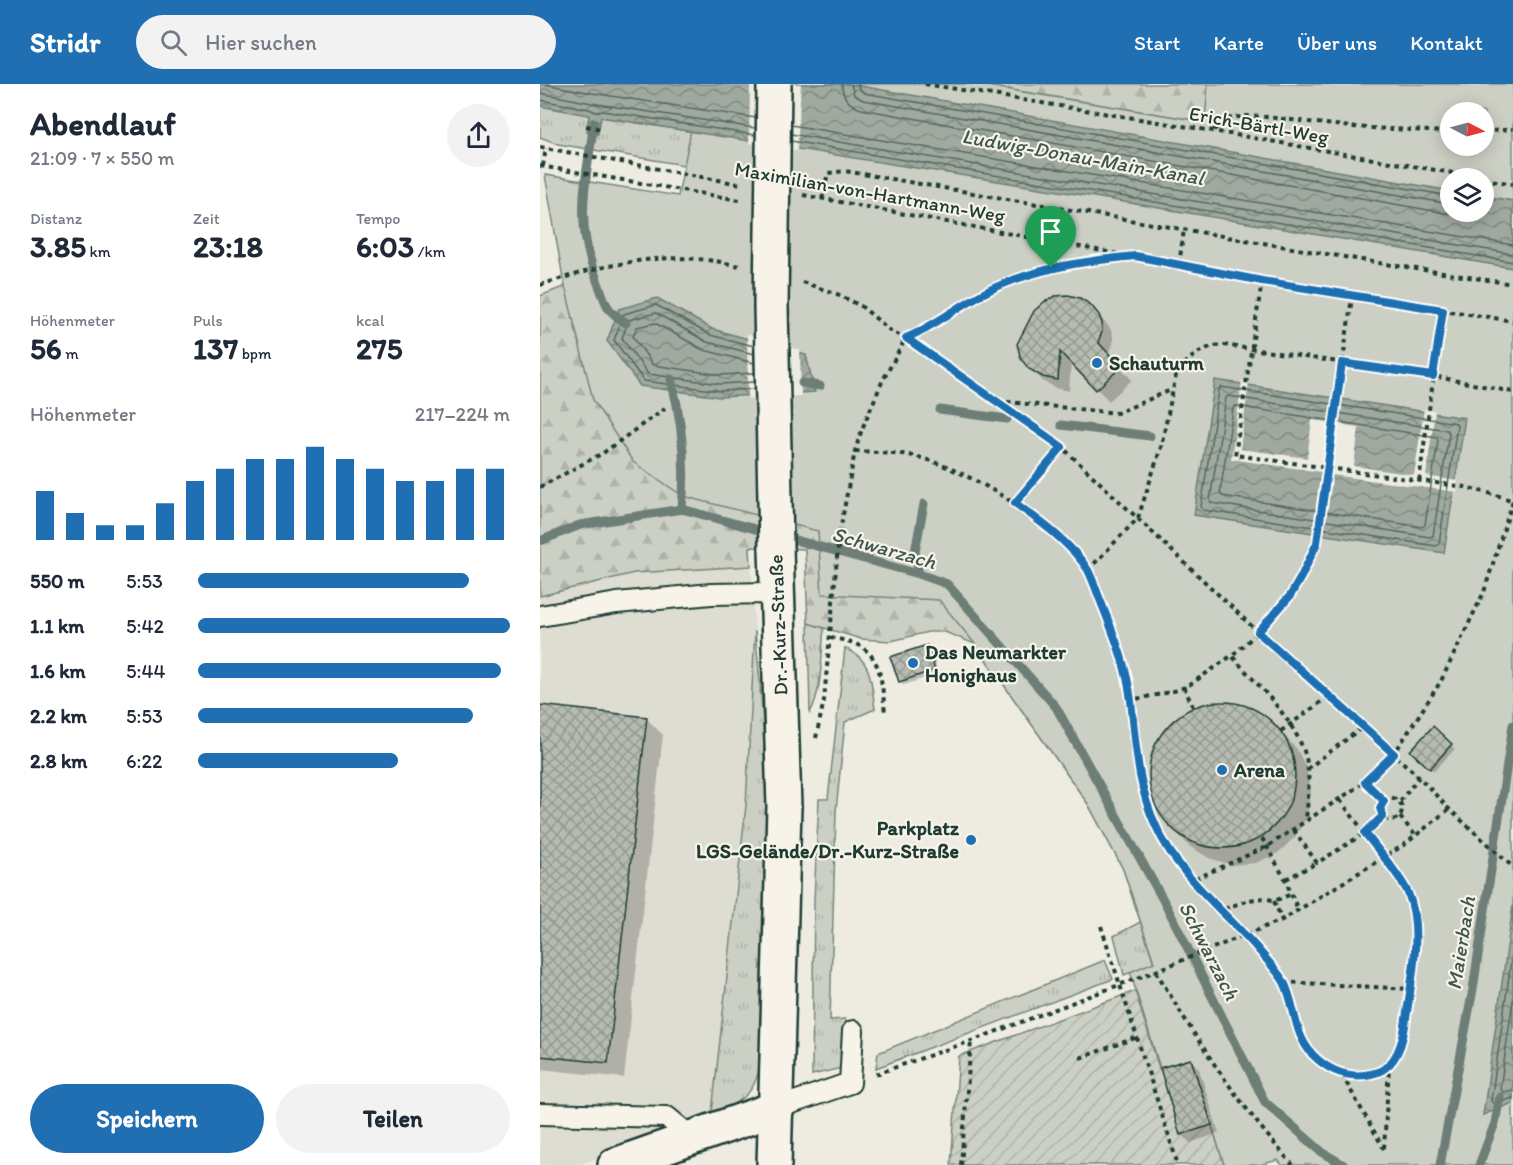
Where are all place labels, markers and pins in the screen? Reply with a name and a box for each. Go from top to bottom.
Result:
pin [1025,206,1076,268]
place label: Schauturm [1109,351,1205,375]
marker: Schauturm [1090,356,1104,370]
place label: Das Neumarkter Honighaus [925,640,1067,688]
marker: Das Neumarkter Honighaus [906,656,920,670]
place label: Arena [1233,758,1285,782]
marker: Arena [1215,763,1229,777]
place label: Parkplatz LGS-Gelände/Dr.-Kurz-Straße [696,816,960,863]
marker: Parkplatz LGS-Gelände/Dr.-Kurz-Straße [964,833,978,847]

